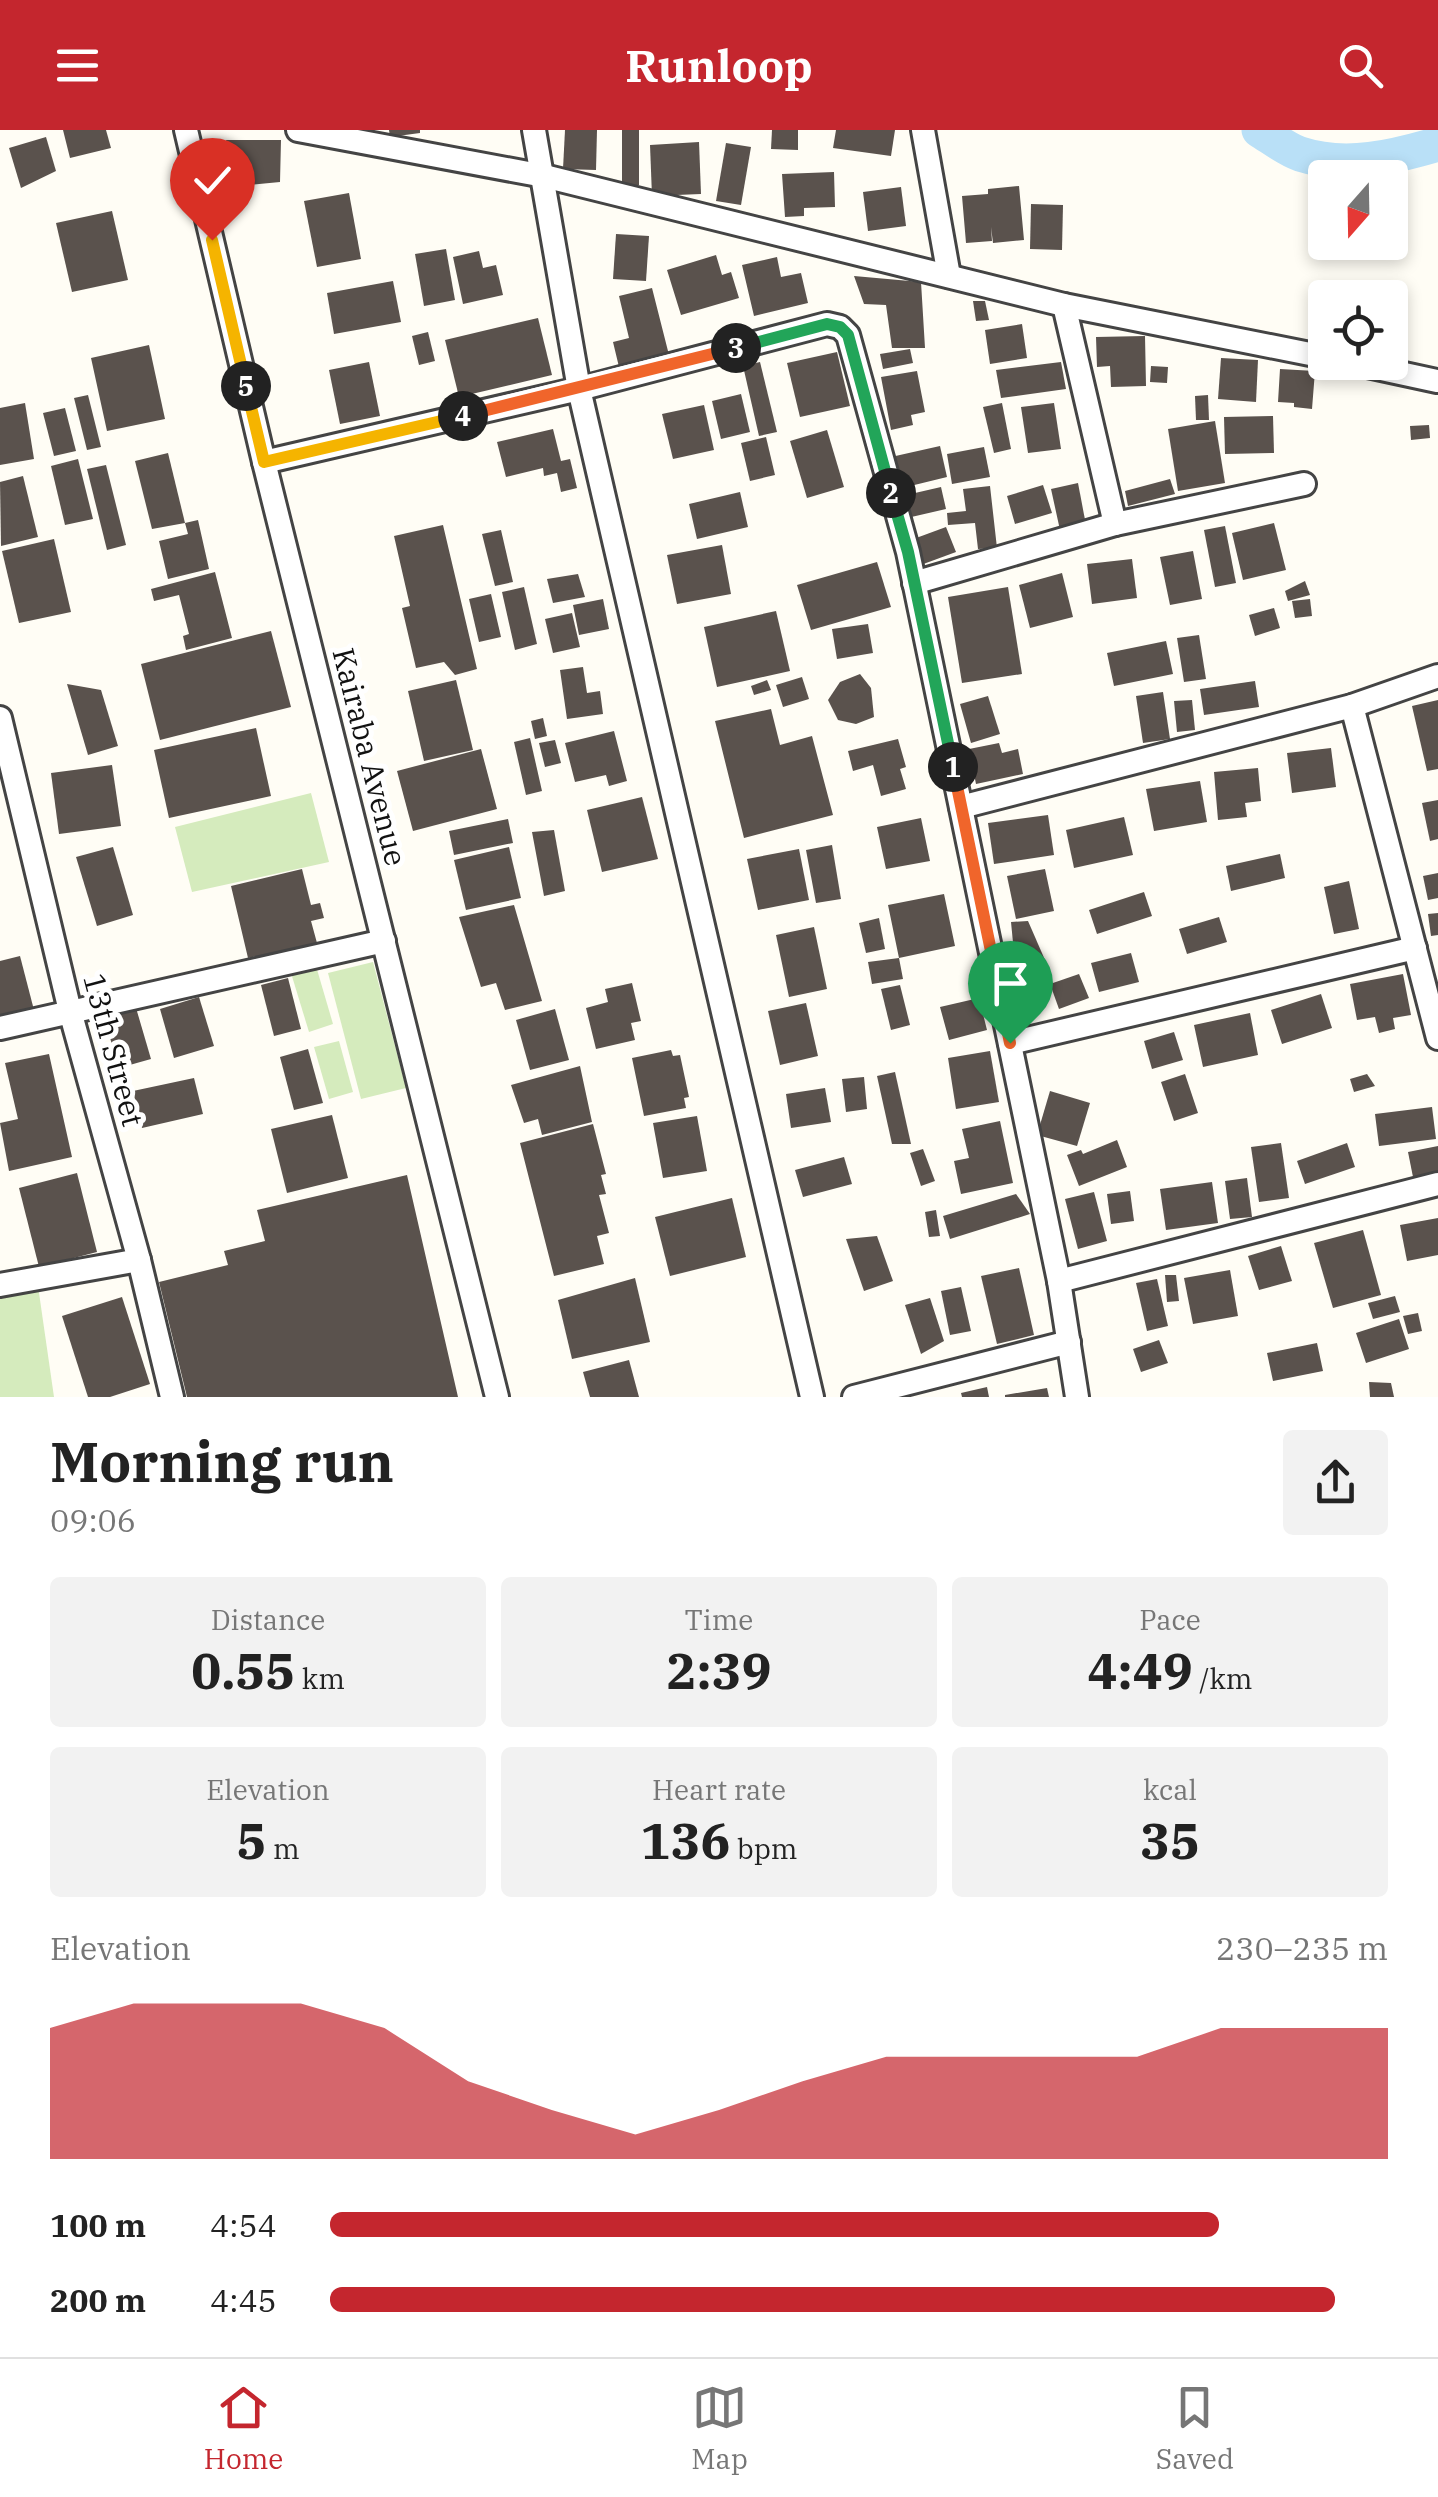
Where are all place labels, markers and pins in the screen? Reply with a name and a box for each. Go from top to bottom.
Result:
pin [170,138,255,241]
pin: 3 [711,323,761,373]
pin: 5 [221,361,271,411]
pin: 4 [438,391,488,441]
pin: 2 [866,468,916,518]
pin: 1 [928,742,978,792]
pin [968,941,1053,1044]

